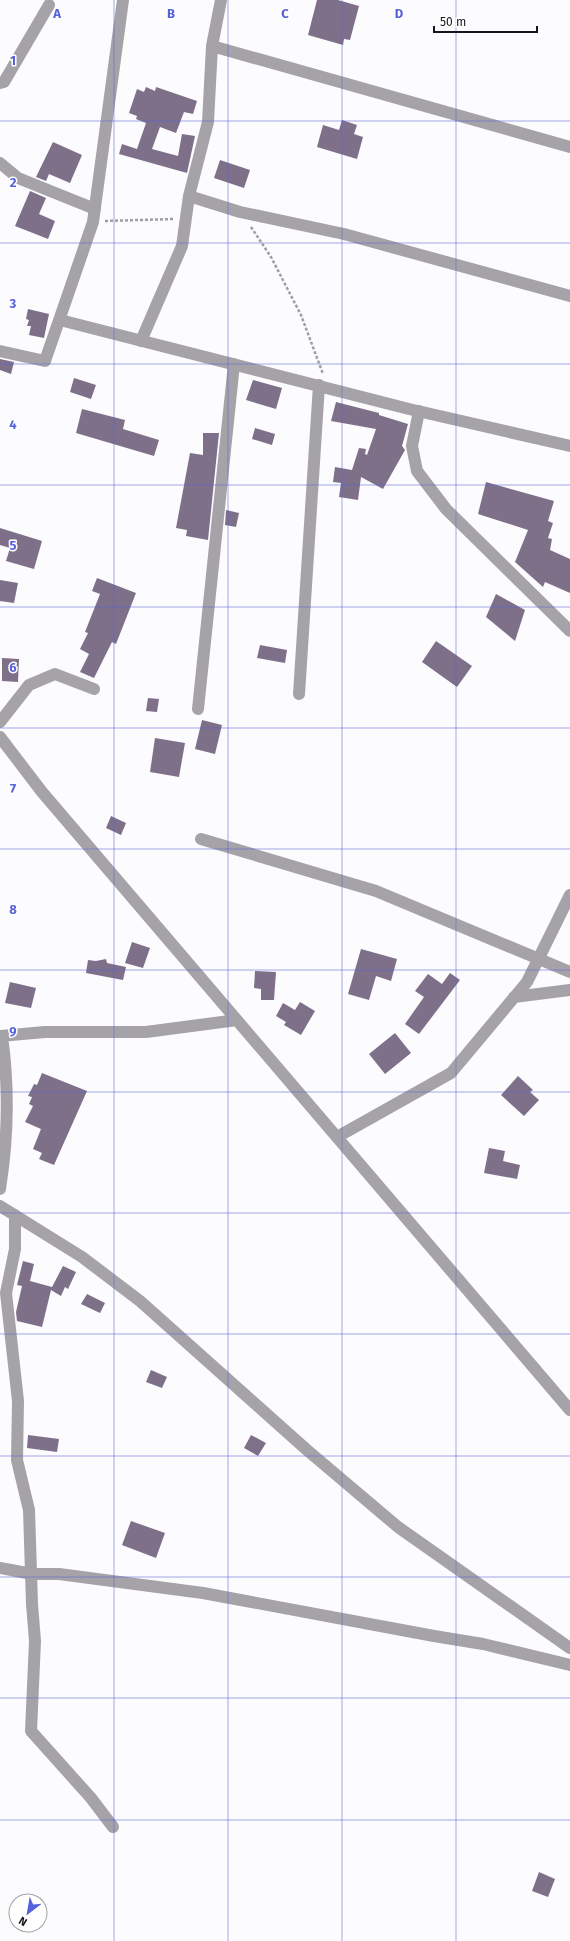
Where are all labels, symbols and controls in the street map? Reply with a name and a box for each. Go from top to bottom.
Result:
text: A [52,6,61,21]
text: B [167,6,175,21]
text: C [281,6,289,21]
text: D [395,6,404,21]
scale bar [434,8,537,34]
text: 50 m [440,15,466,29]
text: 1 [10,53,16,68]
text: 2 [10,175,17,190]
text: 3 [9,296,17,311]
text: 4 [9,417,17,432]
text: 5 [10,538,17,553]
text: 6 [9,660,17,675]
text: 7 [10,781,16,796]
text: 8 [9,902,17,917]
text: 9 [9,1024,17,1039]
north arrow [8,1893,48,1933]
text: N [17,1914,30,1929]

